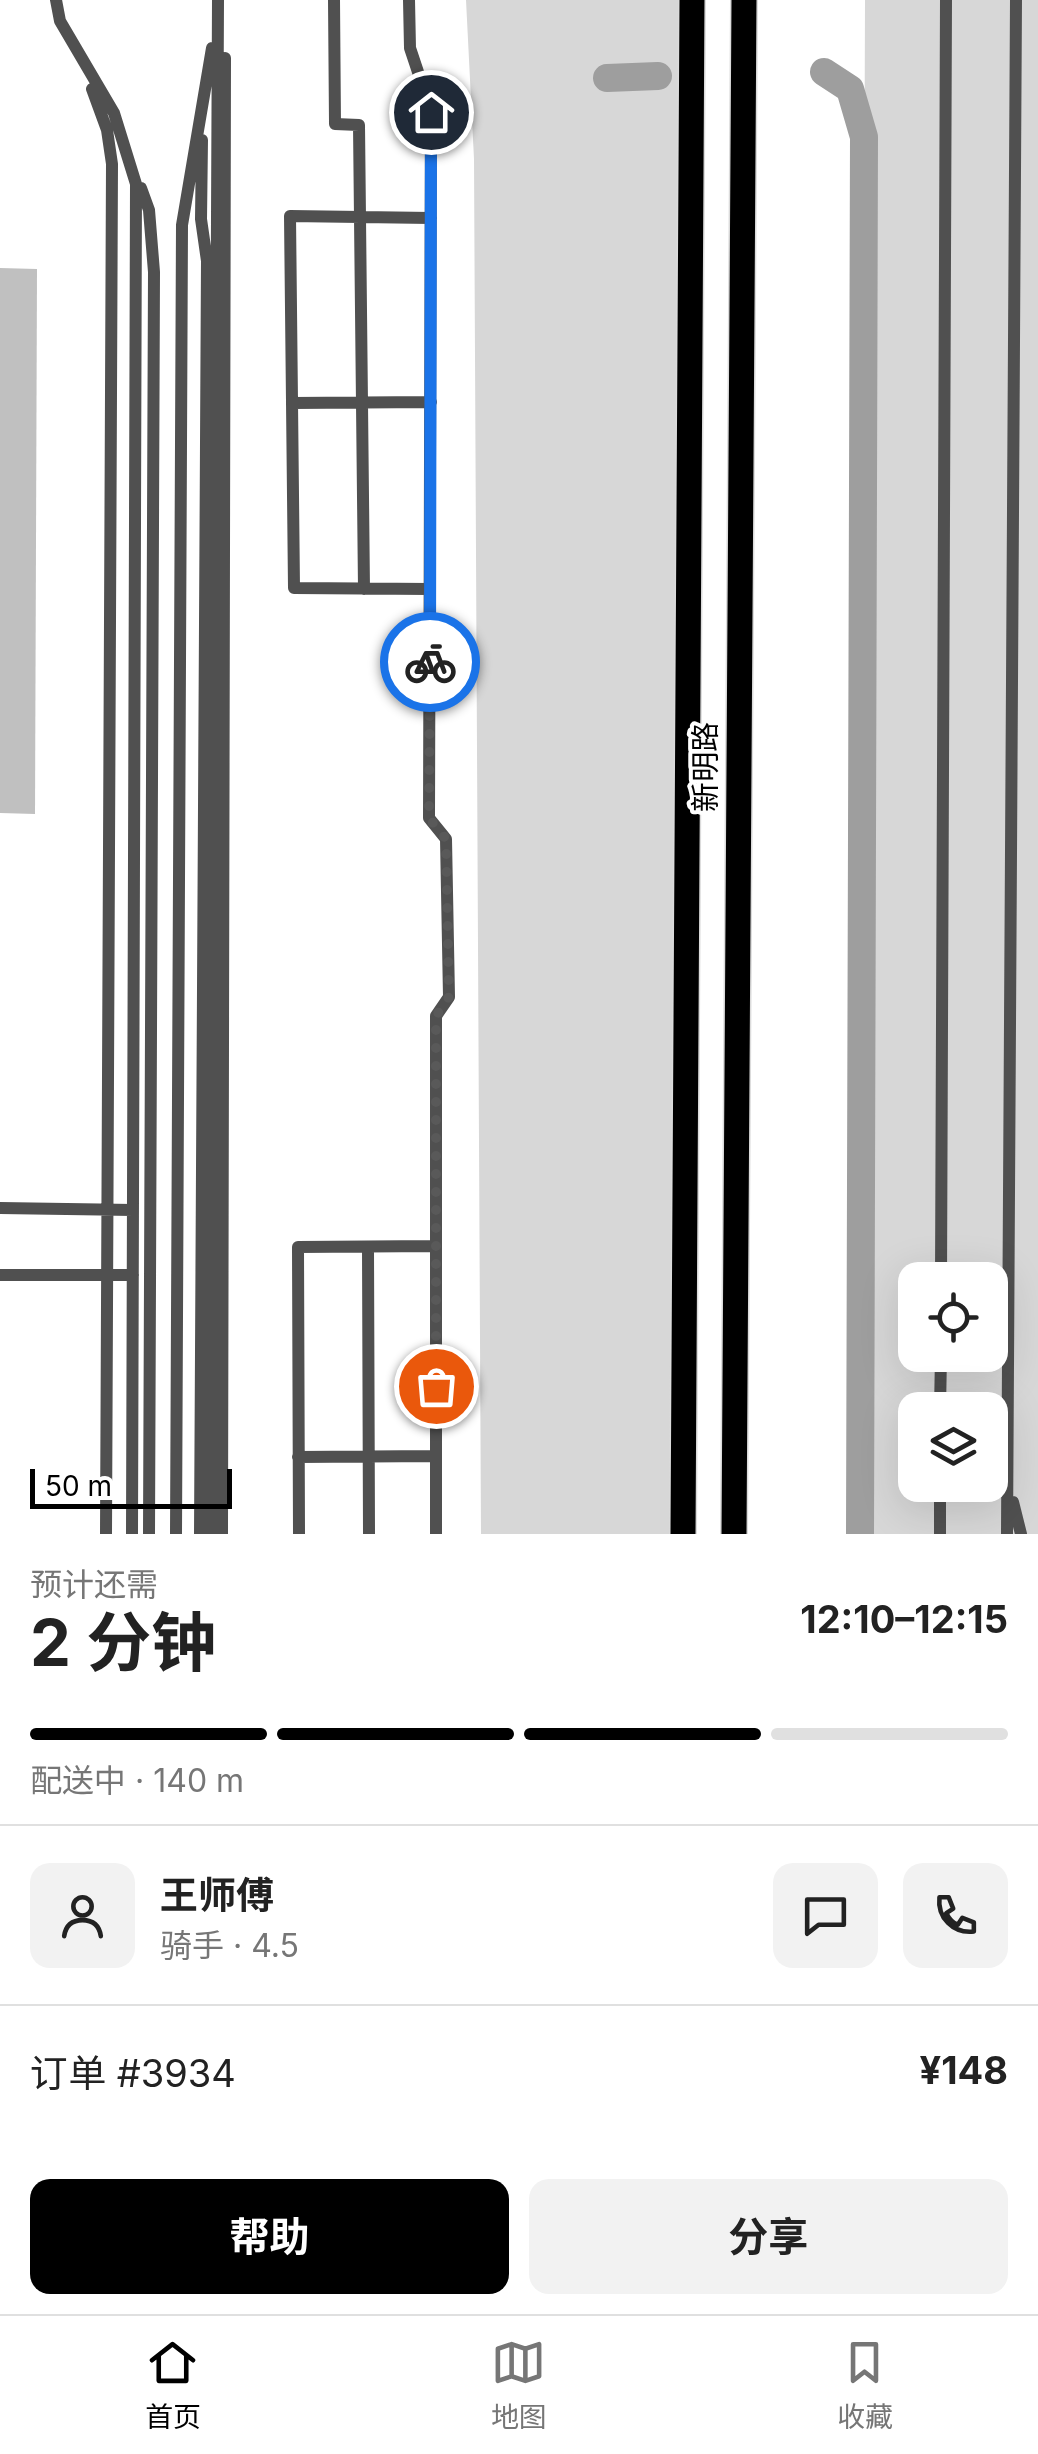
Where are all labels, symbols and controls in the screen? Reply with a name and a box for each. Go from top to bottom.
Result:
pin [389,70,474,155]
icon: home [404,85,459,140]
courier [380,612,480,712]
icon: bike [403,635,458,690]
street label: 新明路 [687,722,723,812]
map controls [898,1262,1008,1502]
button: locate [898,1262,1008,1372]
pin [394,1344,479,1429]
icon: bag [409,1359,464,1414]
button: layers [898,1392,1008,1502]
scale bar [30,1464,232,1508]
text: 50 m [45,1469,112,1503]
text: 预计还需 [30,1565,158,1604]
text: 12:10–12:15 [800,1596,1008,1642]
text: 2 分钟 [30,1603,216,1682]
text: 配送中 · 140 m [30,1761,244,1800]
button: person [30,1863,135,1968]
button: chat [773,1863,878,1968]
button: phone [903,1863,1008,1968]
text: 王师傅 [160,1872,274,1918]
text: 骑手 · 4.5 [160,1926,299,1965]
text: ¥148 [920,2047,1008,2093]
text: 订单 #3934 [30,2050,236,2096]
button: 帮助 [30,2179,509,2294]
button: 分享 [529,2179,1008,2294]
tab: 首页 [145,2335,201,2435]
tab: 地图 [491,2335,547,2435]
tab: 收藏 [837,2335,893,2435]

